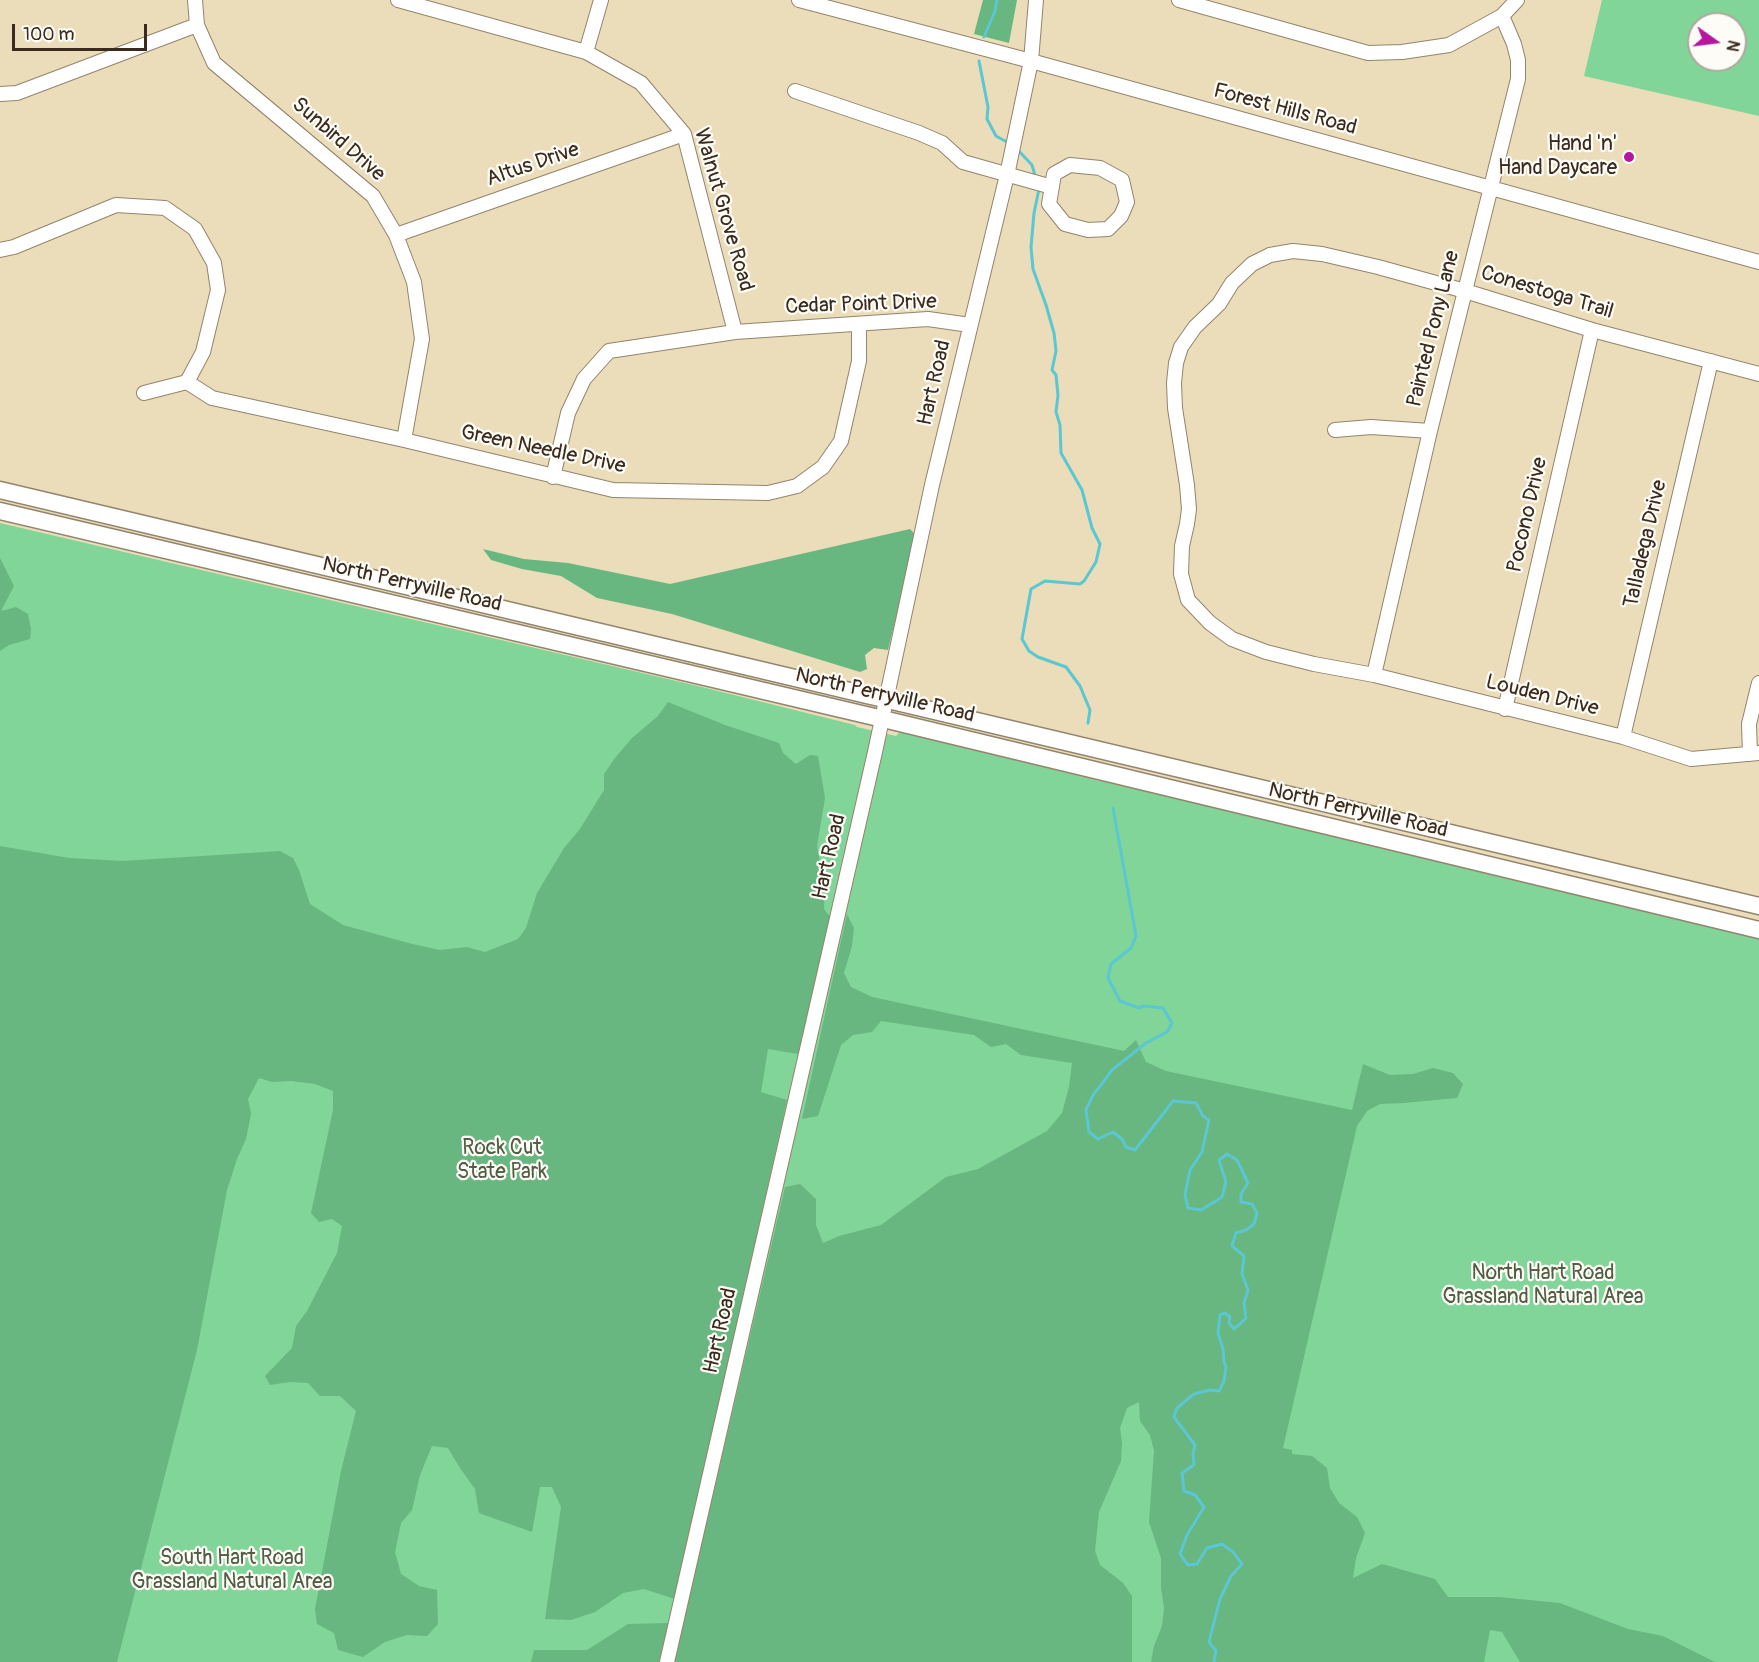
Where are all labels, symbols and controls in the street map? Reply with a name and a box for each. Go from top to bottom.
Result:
scale bar [15,12,150,50]
north arrow [1687,12,1747,72]
text: 100 m [23,23,75,46]
text: N [1722,38,1744,54]
street label: Forest Hills Road [1211,79,1359,141]
street label: Sunbird Drive [286,93,390,187]
street label: Walnut Grove Road [688,126,758,294]
place label: Hand 'n' Hand Daycare [1498,132,1617,182]
street label: Altus Drive [483,137,583,193]
marker: Hand 'n' Hand Daycare [1622,150,1636,164]
street label: Painted Pony Lane [1402,248,1466,410]
street label: Conestoga Trail [1478,261,1616,325]
street label: Cedar Point Drive [785,290,937,320]
street label: Hart Road [913,338,957,428]
street label: Green Needle Drive [458,420,628,480]
street label: Pocono Drive [1502,455,1554,575]
street label: Talladega Drive [1619,478,1673,610]
street label: North Perryville Road [320,552,504,618]
street label: North Perryville Road [793,663,977,729]
street label: Louden Drive [1483,670,1601,722]
street label: North Perryville Road [1266,778,1450,844]
street label: Hart Road [808,812,852,902]
park label: Rock Cut State Park [457,1136,547,1186]
park label: North Hart Road Grassland Natural Area [1443,1261,1643,1311]
street label: Hart Road [699,1286,743,1376]
park label: South Hart Road Grassland Natural Area [132,1546,332,1596]

